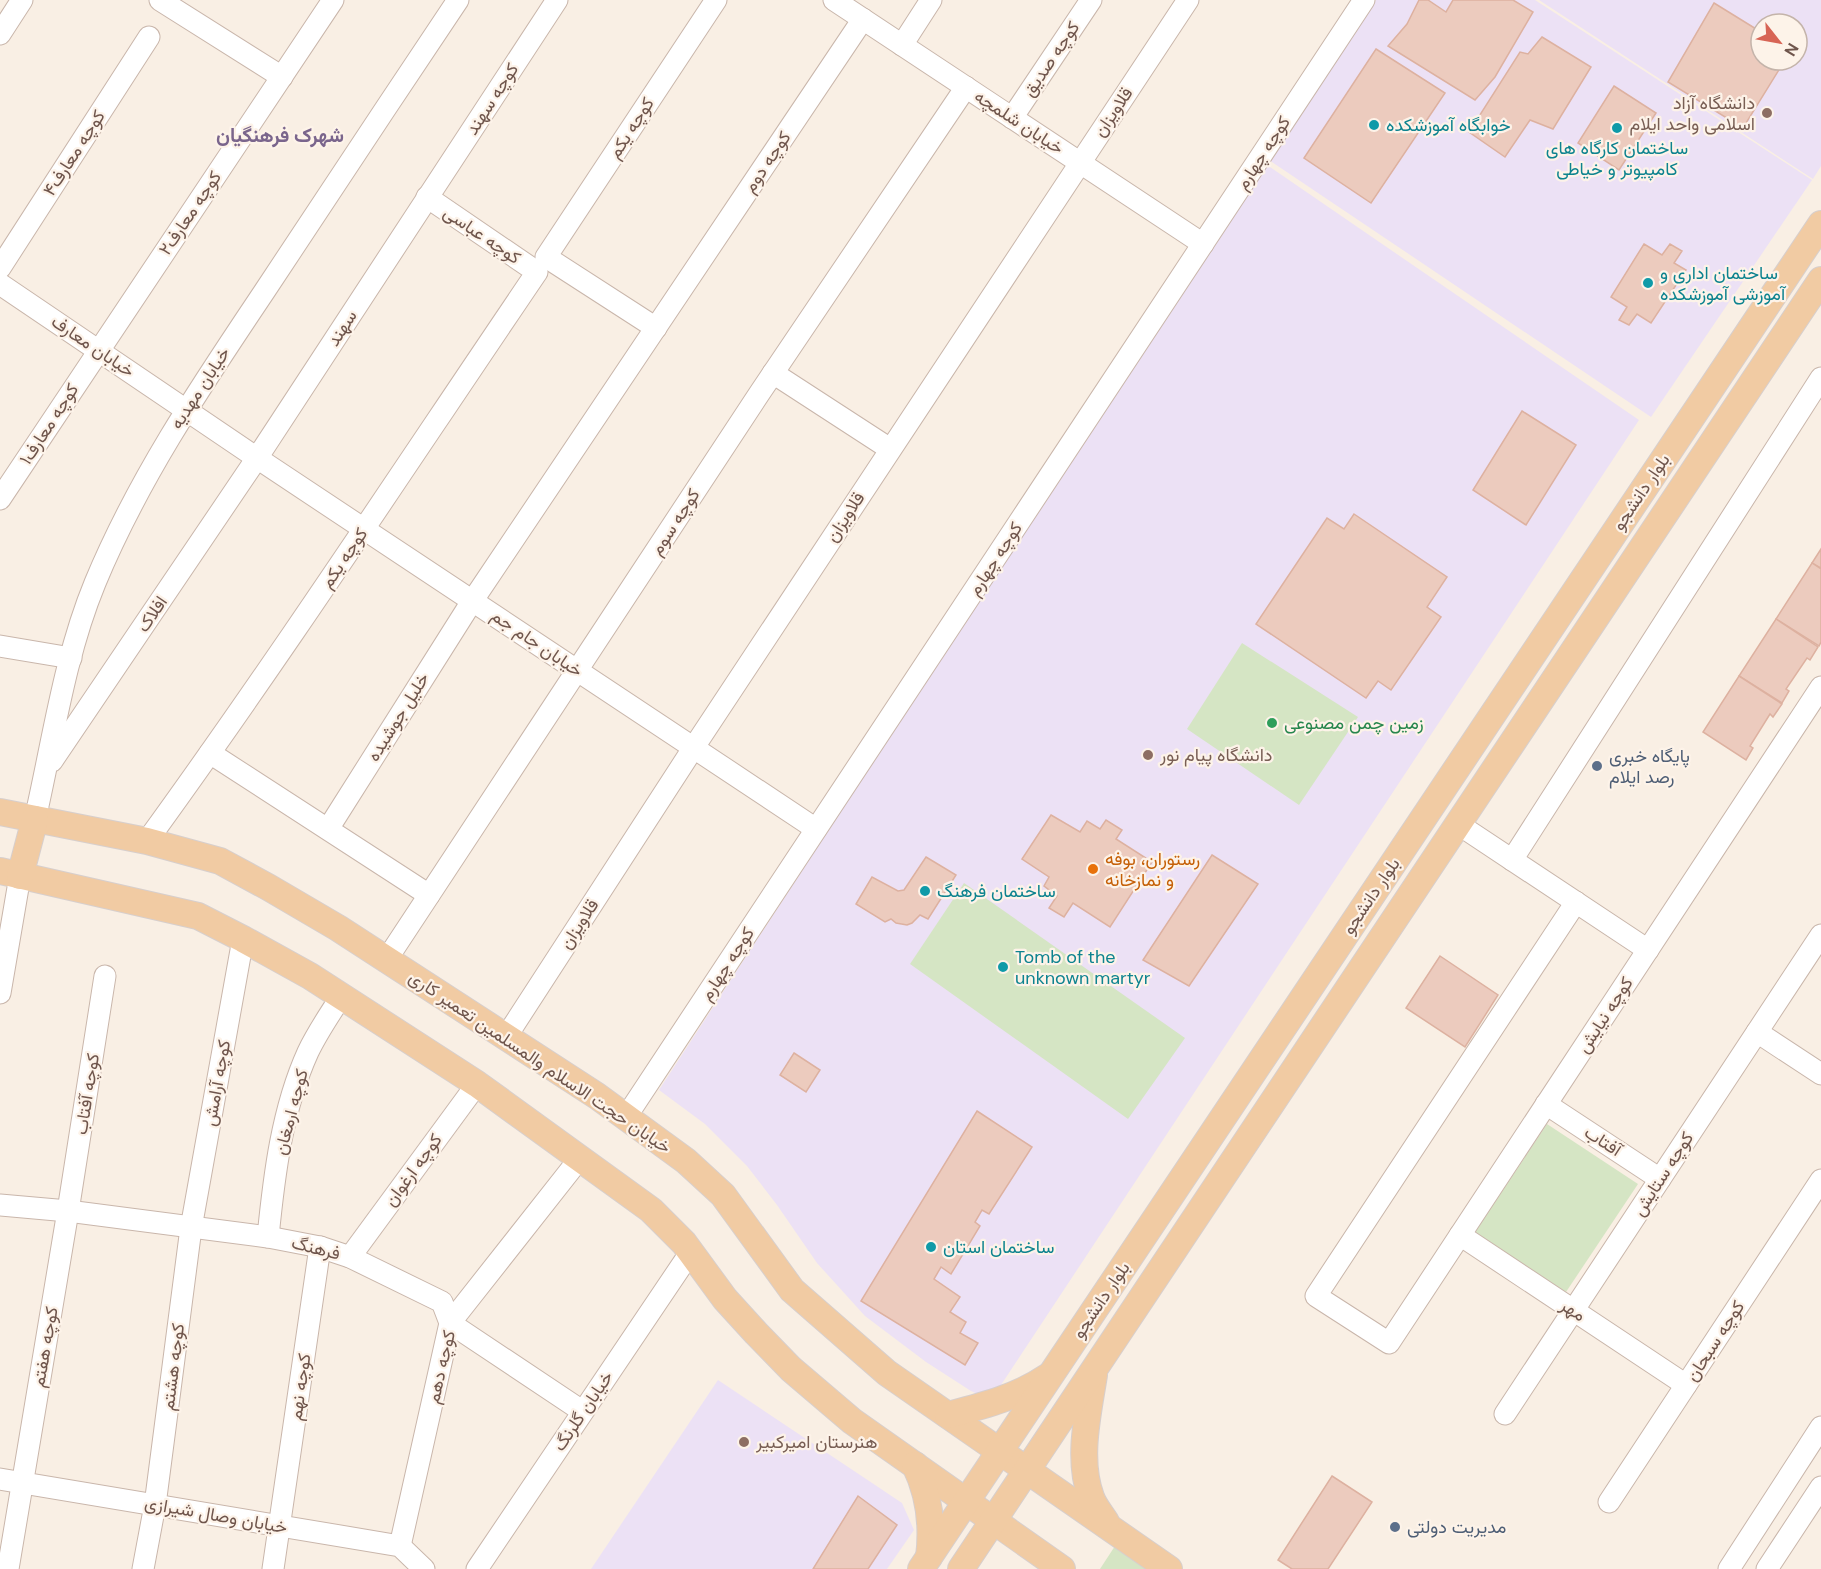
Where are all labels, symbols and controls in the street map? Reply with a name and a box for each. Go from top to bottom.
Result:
north arrow [1749,12,1809,72]
street label: کوچه صدیق [1017,17,1085,101]
text: N [1779,39,1803,60]
street label: کوچه سهند [460,59,524,139]
street label: قلاویزان [1088,82,1138,142]
street label: خیابان شلمچه [970,84,1068,160]
place label: دانشگاه آزاد اسلامی واحد ایلام [1629,91,1755,136]
street label: کوچه یکم [602,93,660,163]
street label: کوچه معارف۴ [37,106,111,200]
marker: دانشگاه آزاد اسلامی واحد ایلام [1760,106,1774,120]
street label: کوچه چهارم [1230,111,1296,194]
place label: خوابگاه آموزشکده [1386,113,1511,137]
marker: خوابگاه آموزشکده [1367,118,1381,132]
marker: ساختمان کارگاه های کامپیوتر و خیاطی [1610,121,1624,135]
district label: شهرک فرهنگیان [216,122,344,148]
street label: کوچه دوم [738,126,796,198]
place label: ساختمان کارگاه های کامپیوتر و خیاطی [1546,136,1688,181]
street label: کوچه معارف۲ [153,166,227,260]
street label: کوچه عباسی [439,200,525,270]
place label: ساختمان اداری و آموزشی آموزشکده [1660,261,1787,306]
marker: ساختمان اداری و آموزشی آموزشکده [1641,276,1655,290]
street label: سهند [321,305,363,351]
street label: خیابان معارف [47,309,139,383]
street label: خیابان مهدیه [165,342,235,434]
street label: کوچه معارف۱ [14,379,84,469]
street label: بلوار دانشجو [1607,449,1675,535]
street label: کوچه سوم [644,484,706,560]
street label: قلاویزان [820,487,870,547]
street label: کوچه چهارم [962,517,1028,600]
street label: کوچه یکم [315,523,373,593]
street label: افلاک [131,591,173,637]
street label: خیابان جام جم [486,603,588,683]
street label: خلیل جوشیده [361,668,435,766]
place label: زمین چمن مصنوعی [1284,711,1424,735]
marker: زمین چمن مصنوعی [1265,716,1279,730]
place label: دانشگاه پیام نور [1159,743,1272,767]
place label: پایگاه خبری رصد ایلام [1609,744,1690,789]
marker: دانشگاه پیام نور [1141,748,1155,762]
marker: پایگاه خبری رصد ایلام [1590,759,1604,773]
place label: رستوران، بوفه و نمازخانه [1105,847,1200,892]
street label: بلوار دانشجو [1337,853,1405,939]
marker: رستوران، بوفه و نمازخانه [1086,862,1100,876]
place label: ساختمان فرهنگ [937,879,1056,903]
marker: ساختمان فرهنگ [918,884,932,898]
street label: قلاویزان [554,894,604,954]
street label: کوچه چهارم [694,922,760,1005]
place label: Tomb of the unknown martyr [1015,945,1151,990]
marker: Tomb of the unknown martyr [996,960,1010,974]
street label: خیابان حجت الاسلام والمسلمین تعمیر کاری [404,965,676,1159]
street label: كوچه نيايش [1571,972,1639,1058]
street label: کوچه آرامش [198,1038,236,1128]
street label: کوچه آفتاب [69,1052,105,1136]
street label: کوچه ارمغان [268,1066,314,1158]
street label: آفتاب [1580,1120,1628,1163]
street label: کوچه ستایش [1627,1127,1699,1221]
street label: کوچه ارغوان [378,1129,448,1211]
street label: فرهنگ [289,1230,343,1266]
place label: ساختمان استان [943,1235,1055,1259]
marker: ساختمان استان [924,1240,938,1254]
street label: بلوار دانشجو [1067,1257,1135,1343]
street label: مهر [1555,1292,1590,1327]
street label: کوچه سبحان [1680,1296,1750,1386]
street label: کوچه هفتم [26,1305,64,1389]
street label: کوچه هشتم [156,1322,190,1412]
street label: کوچه دهم [421,1328,461,1406]
street label: کوچه نهم [283,1352,317,1422]
street label: خیابان گلرنگ [547,1366,619,1456]
place label: هنرستان امیرکبیر [755,1430,877,1454]
marker: هنرستان امیرکبیر [737,1435,751,1449]
street label: خیابان وصال شیرازی [143,1491,289,1539]
place label: مدیریت دولتی [1407,1515,1506,1539]
marker: مدیریت دولتی [1388,1520,1402,1534]

